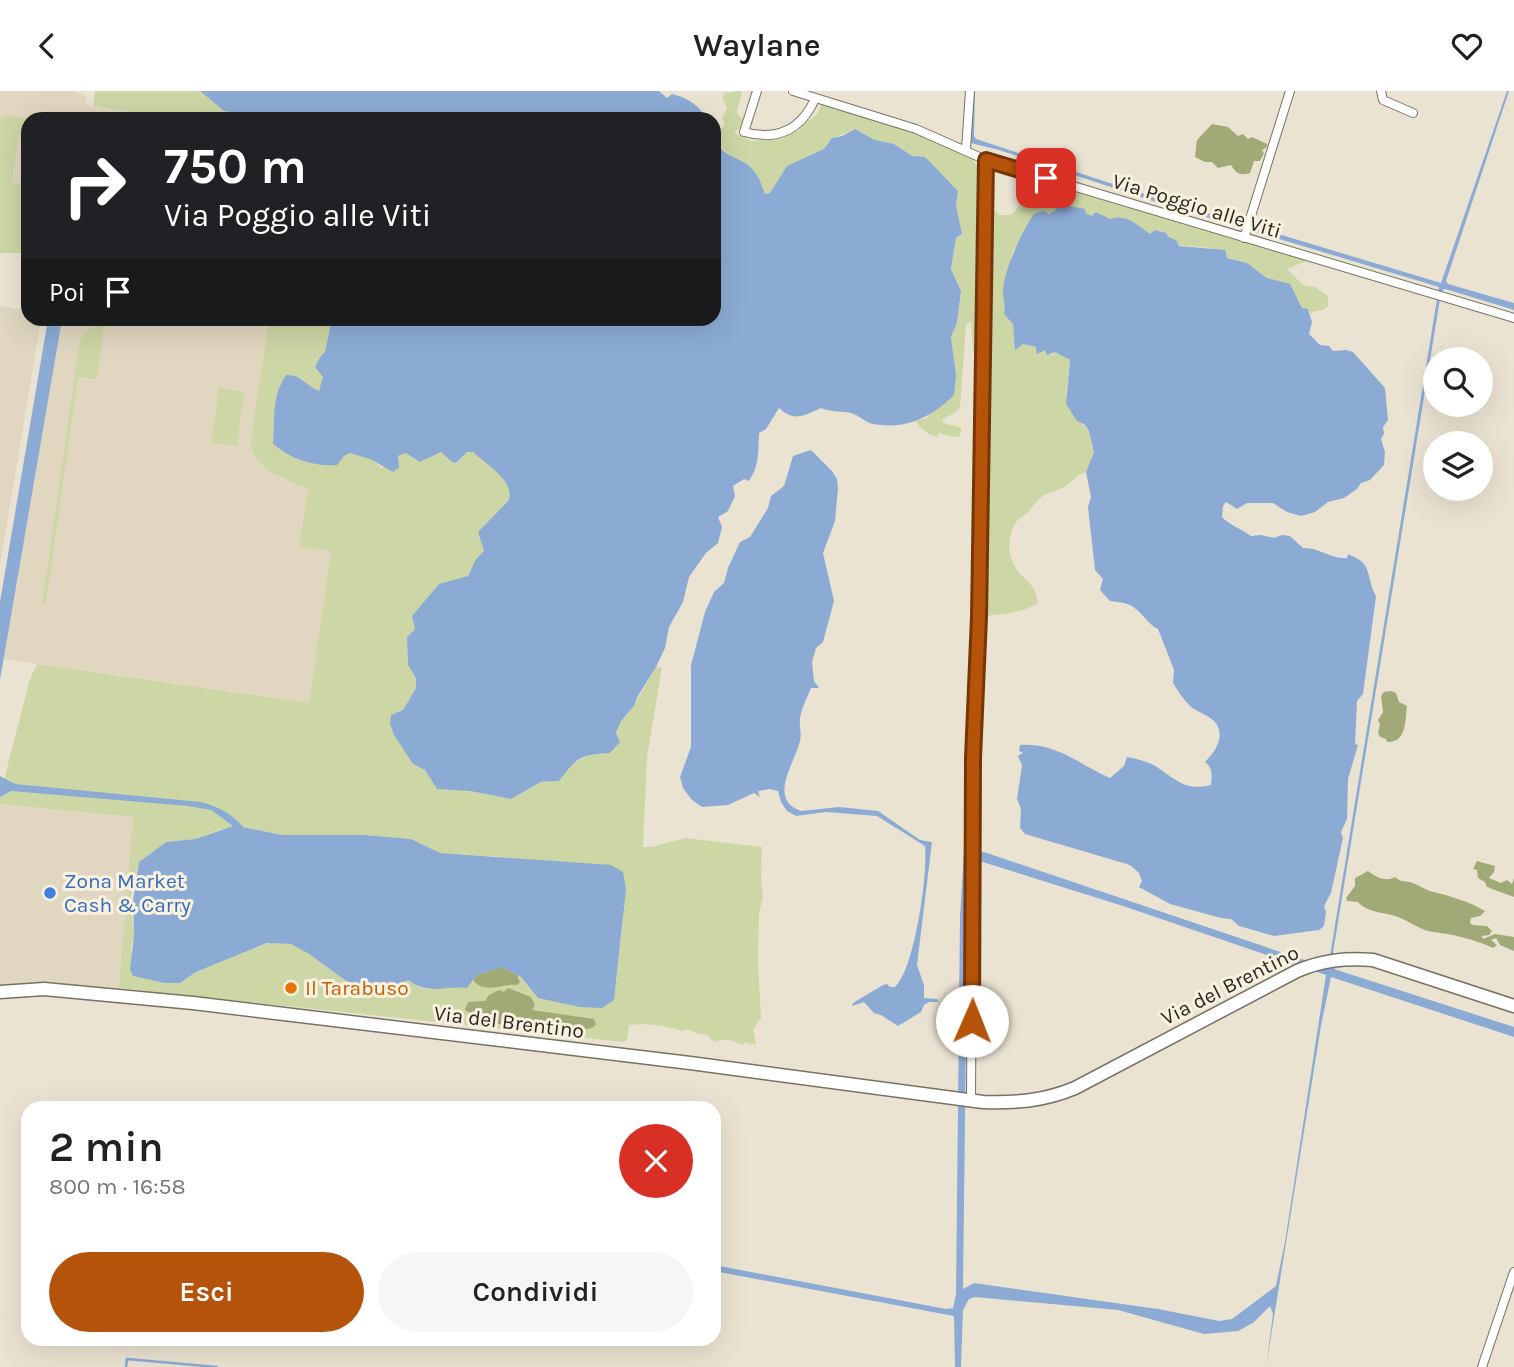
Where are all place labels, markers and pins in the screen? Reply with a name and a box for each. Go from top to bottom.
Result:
pin [1016,148,1076,208]
place label: Zona Market Cash & Carry [64,869,191,917]
marker: Zona Market Cash & Carry [42,885,58,901]
place label: Il Tarabuso [305,976,409,1000]
marker: Il Tarabuso [283,980,299,996]

